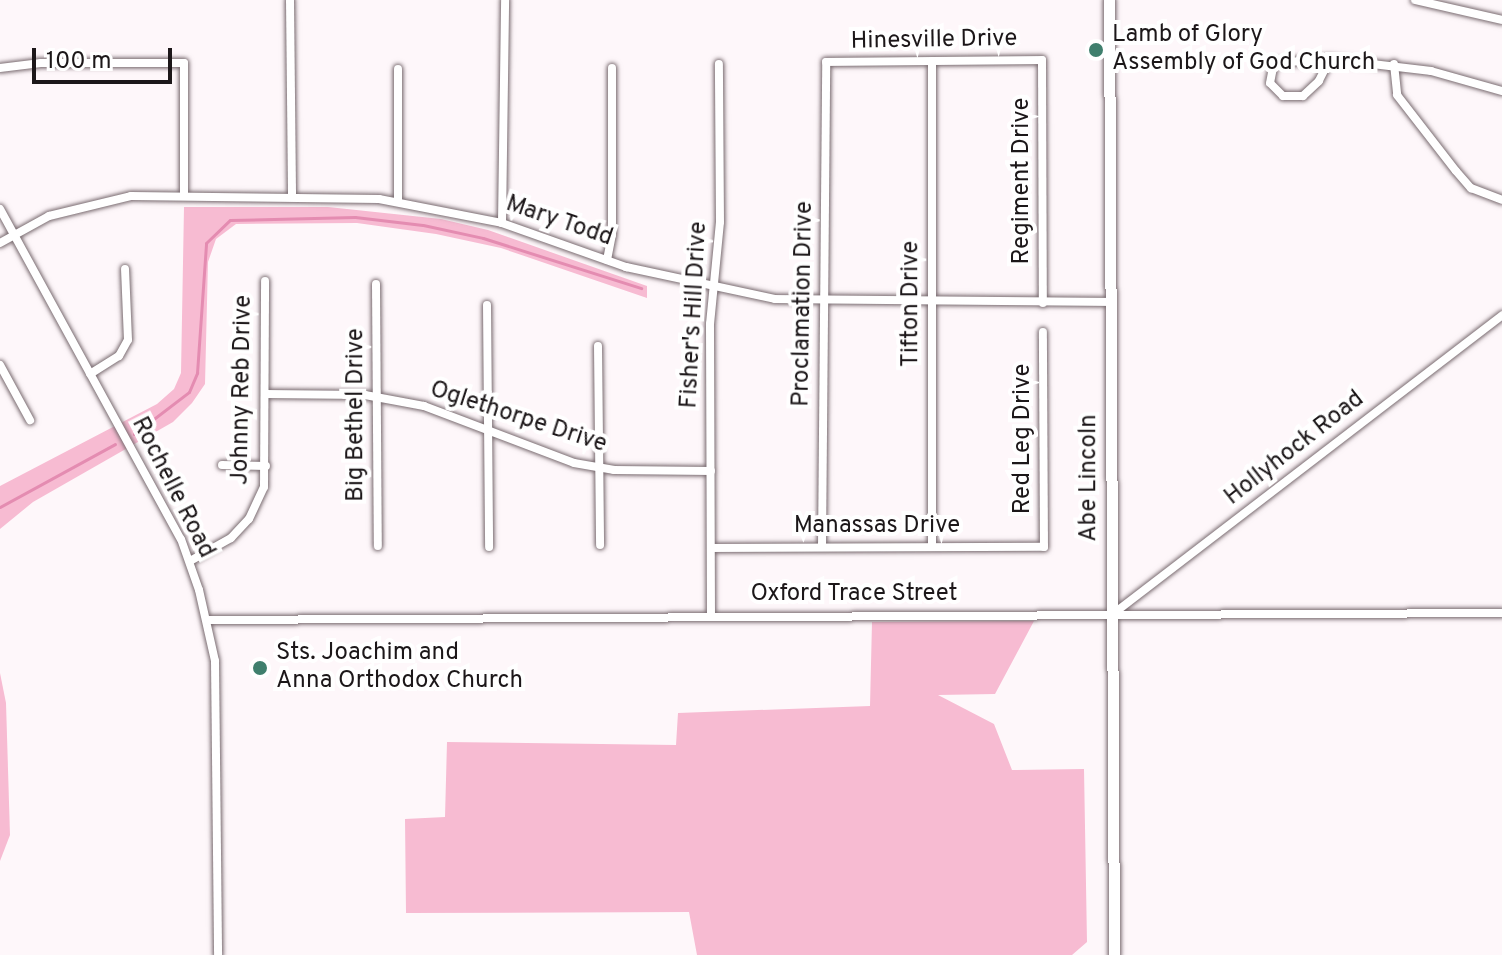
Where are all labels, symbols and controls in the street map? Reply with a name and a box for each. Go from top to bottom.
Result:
place label: Lamb of Glory Assembly of God Church [1112,22,1375,78]
street label: Hinesville Drive [850,25,1018,57]
scale bar [36,32,176,82]
marker: Lamb of Glory Assembly of God Church [1087,41,1105,59]
text: 100 m [46,47,112,77]
street label: Regiment Drive [1009,98,1037,264]
street label: Mary Todd [501,190,617,254]
street label: Proclamation Drive [788,201,820,407]
street label: Fisher's Hill Drive [676,221,714,409]
street label: Tifton Drive [898,241,926,367]
street label: Johnny Reb Drive [227,295,259,485]
street label: Big Bethel Drive [343,328,371,502]
street label: Red Leg Drive [1010,364,1038,514]
street label: Oglethorpe Drive [426,376,610,460]
street label: Hollyhock Road [1220,386,1370,512]
street label: Rochelle Road [124,413,220,563]
street label: Abe Lincoln [1076,414,1104,542]
street label: Manassas Drive [794,513,960,541]
street label: Oxford Trace Street [750,581,958,609]
place label: Sts. Joachim and Anna Orthodox Church [276,640,523,696]
marker: Sts. Joachim and Anna Orthodox Church [251,659,269,677]

